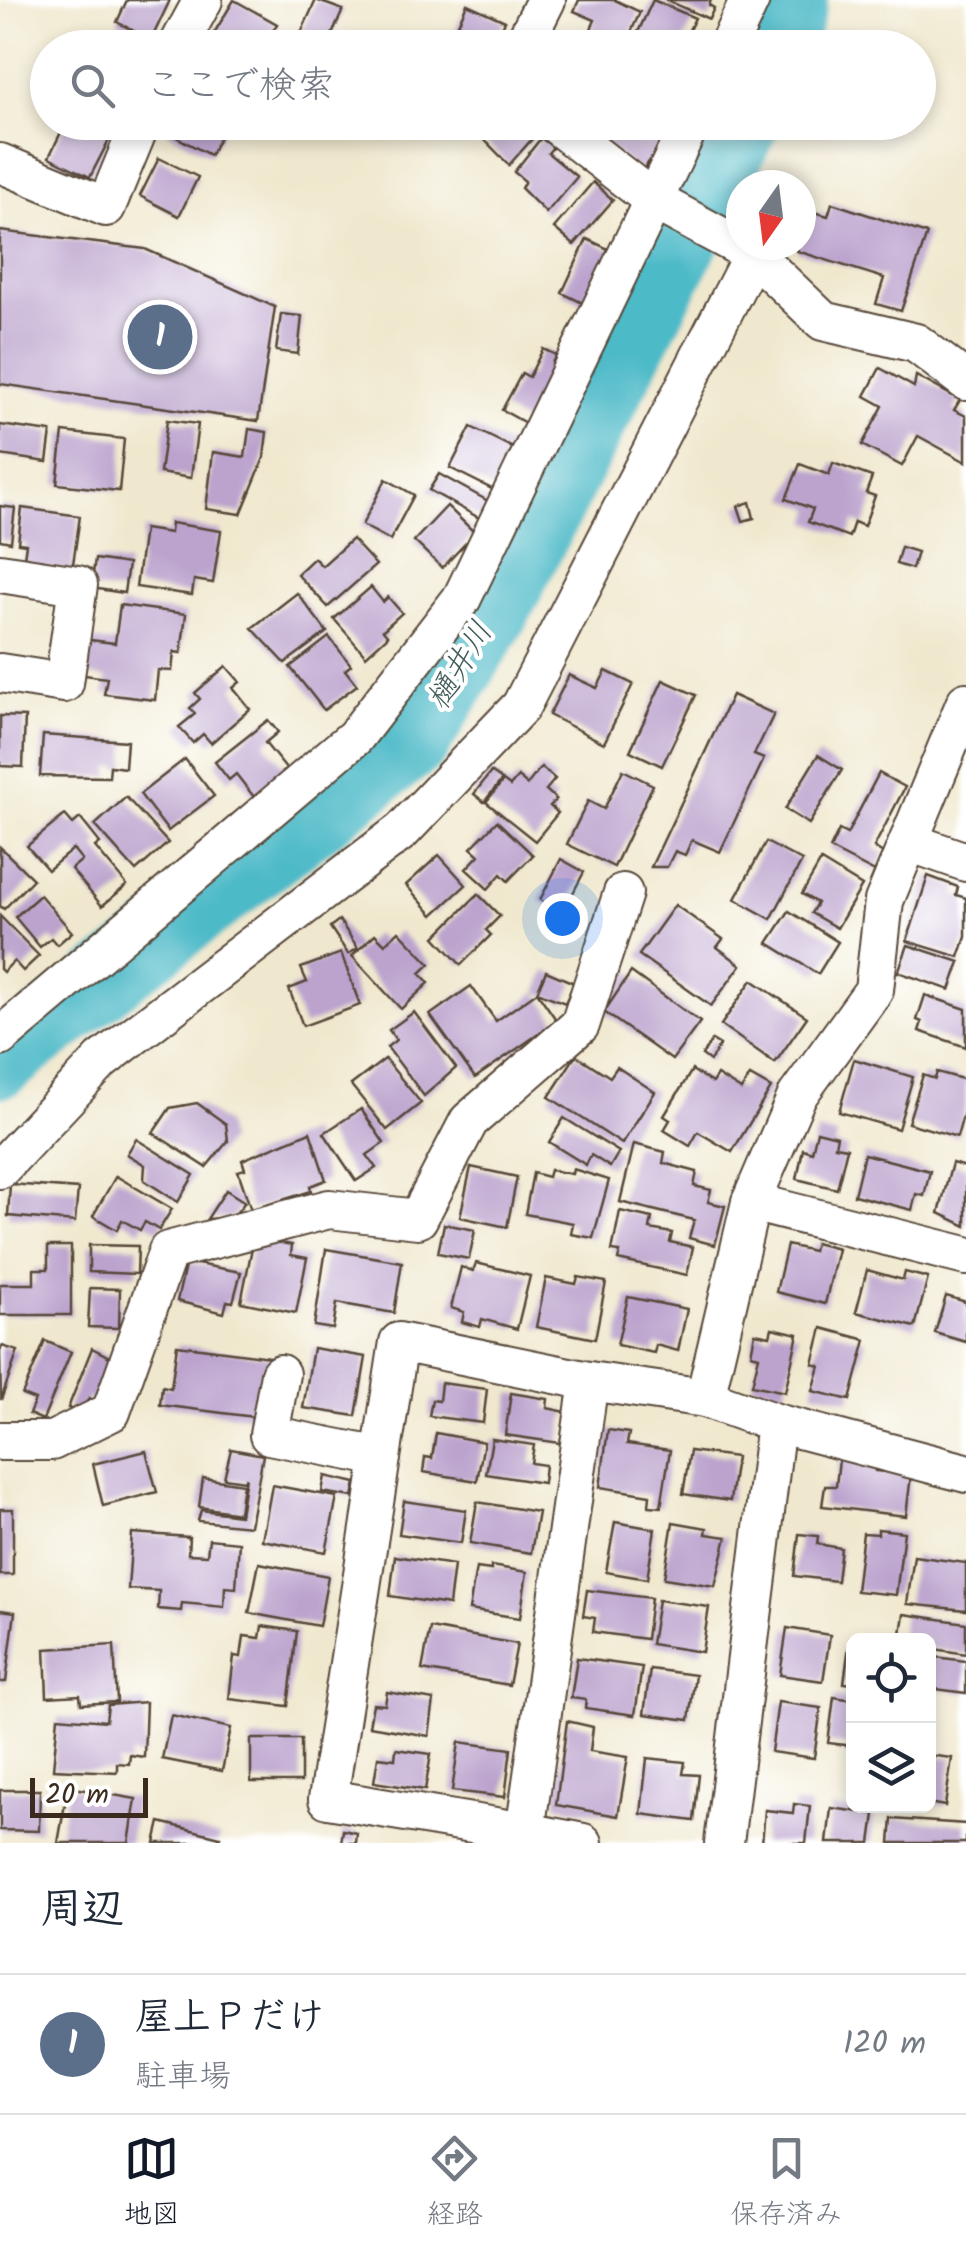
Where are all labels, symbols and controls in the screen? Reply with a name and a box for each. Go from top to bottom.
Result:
search box [30,30,936,140]
text: ここで検索 [145,57,335,117]
icon: search [65,58,120,113]
north arrow [726,170,816,260]
pin: 1 [128,300,192,374]
water label: 樋井川 [414,612,508,720]
your location [537,893,588,944]
map controls [846,1633,936,1813]
button: locate [846,1633,936,1723]
button: layers [846,1723,936,1813]
scale bar [30,1773,148,1818]
text: 20 m [45,1773,109,1818]
text: 周辺 [40,1877,124,1944]
text: 屋上Ｐだけ [135,1989,325,2049]
text: 1 [68,2019,77,2070]
text: 120 m [843,2019,926,2070]
text: 駐車場 [135,2052,231,2103]
tab: 地図 [124,2131,180,2238]
tab: 経路 [427,2131,483,2238]
tab: 保存済み [730,2131,842,2238]

